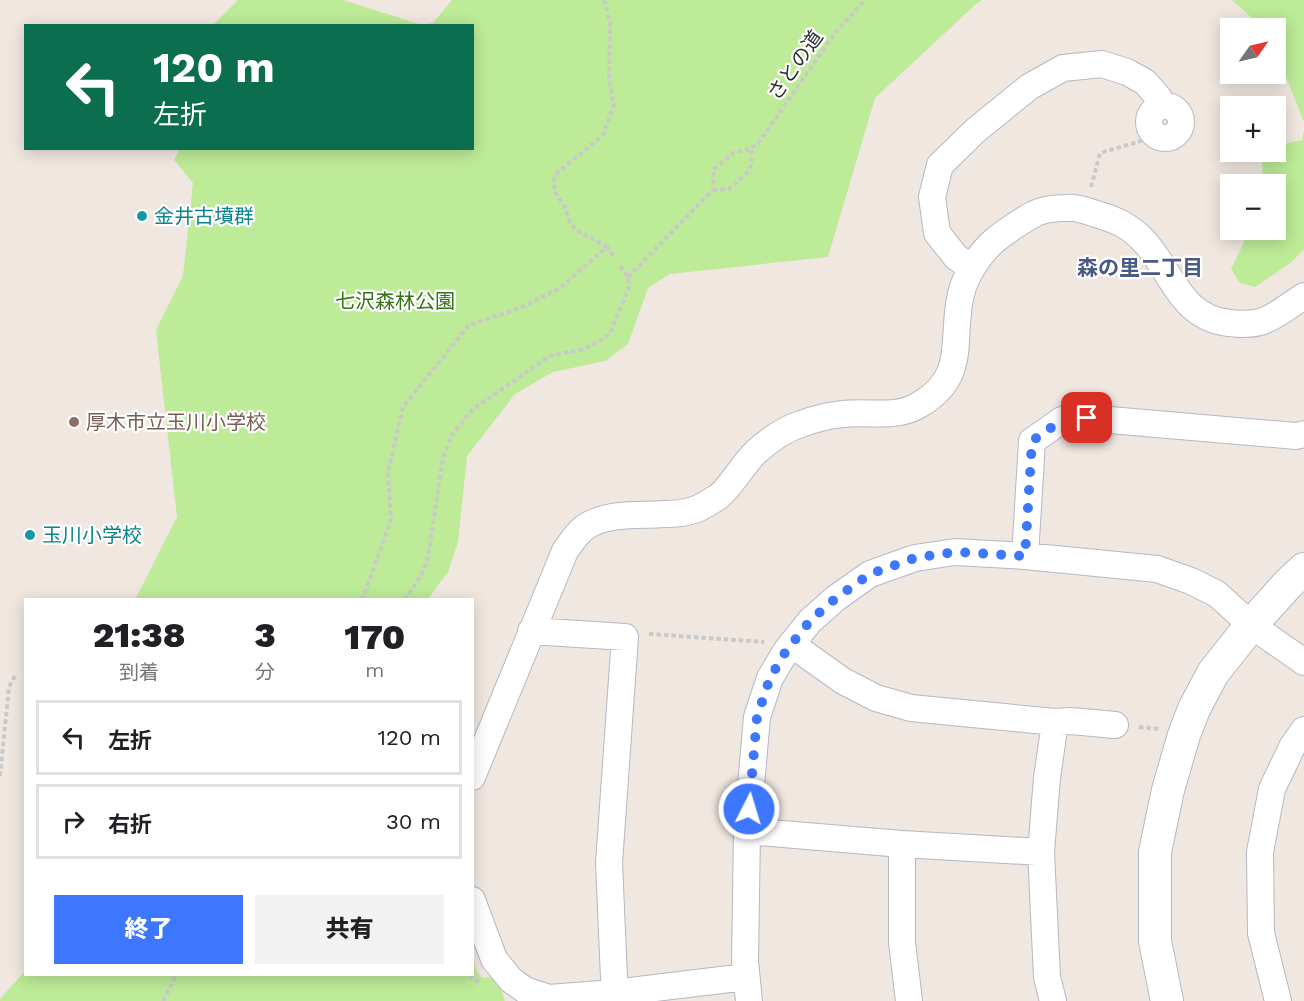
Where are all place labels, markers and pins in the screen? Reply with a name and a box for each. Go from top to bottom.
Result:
place label: 金井古墳群 [154,204,254,228]
marker: 金井古墳群 [135,209,149,223]
pin [1061,392,1112,443]
place label: 厚木市立玉川小学校 [86,410,266,434]
marker: 厚木市立玉川小学校 [67,415,81,429]
place label: 玉川小学校 [42,523,142,547]
marker: 玉川小学校 [23,528,37,542]

